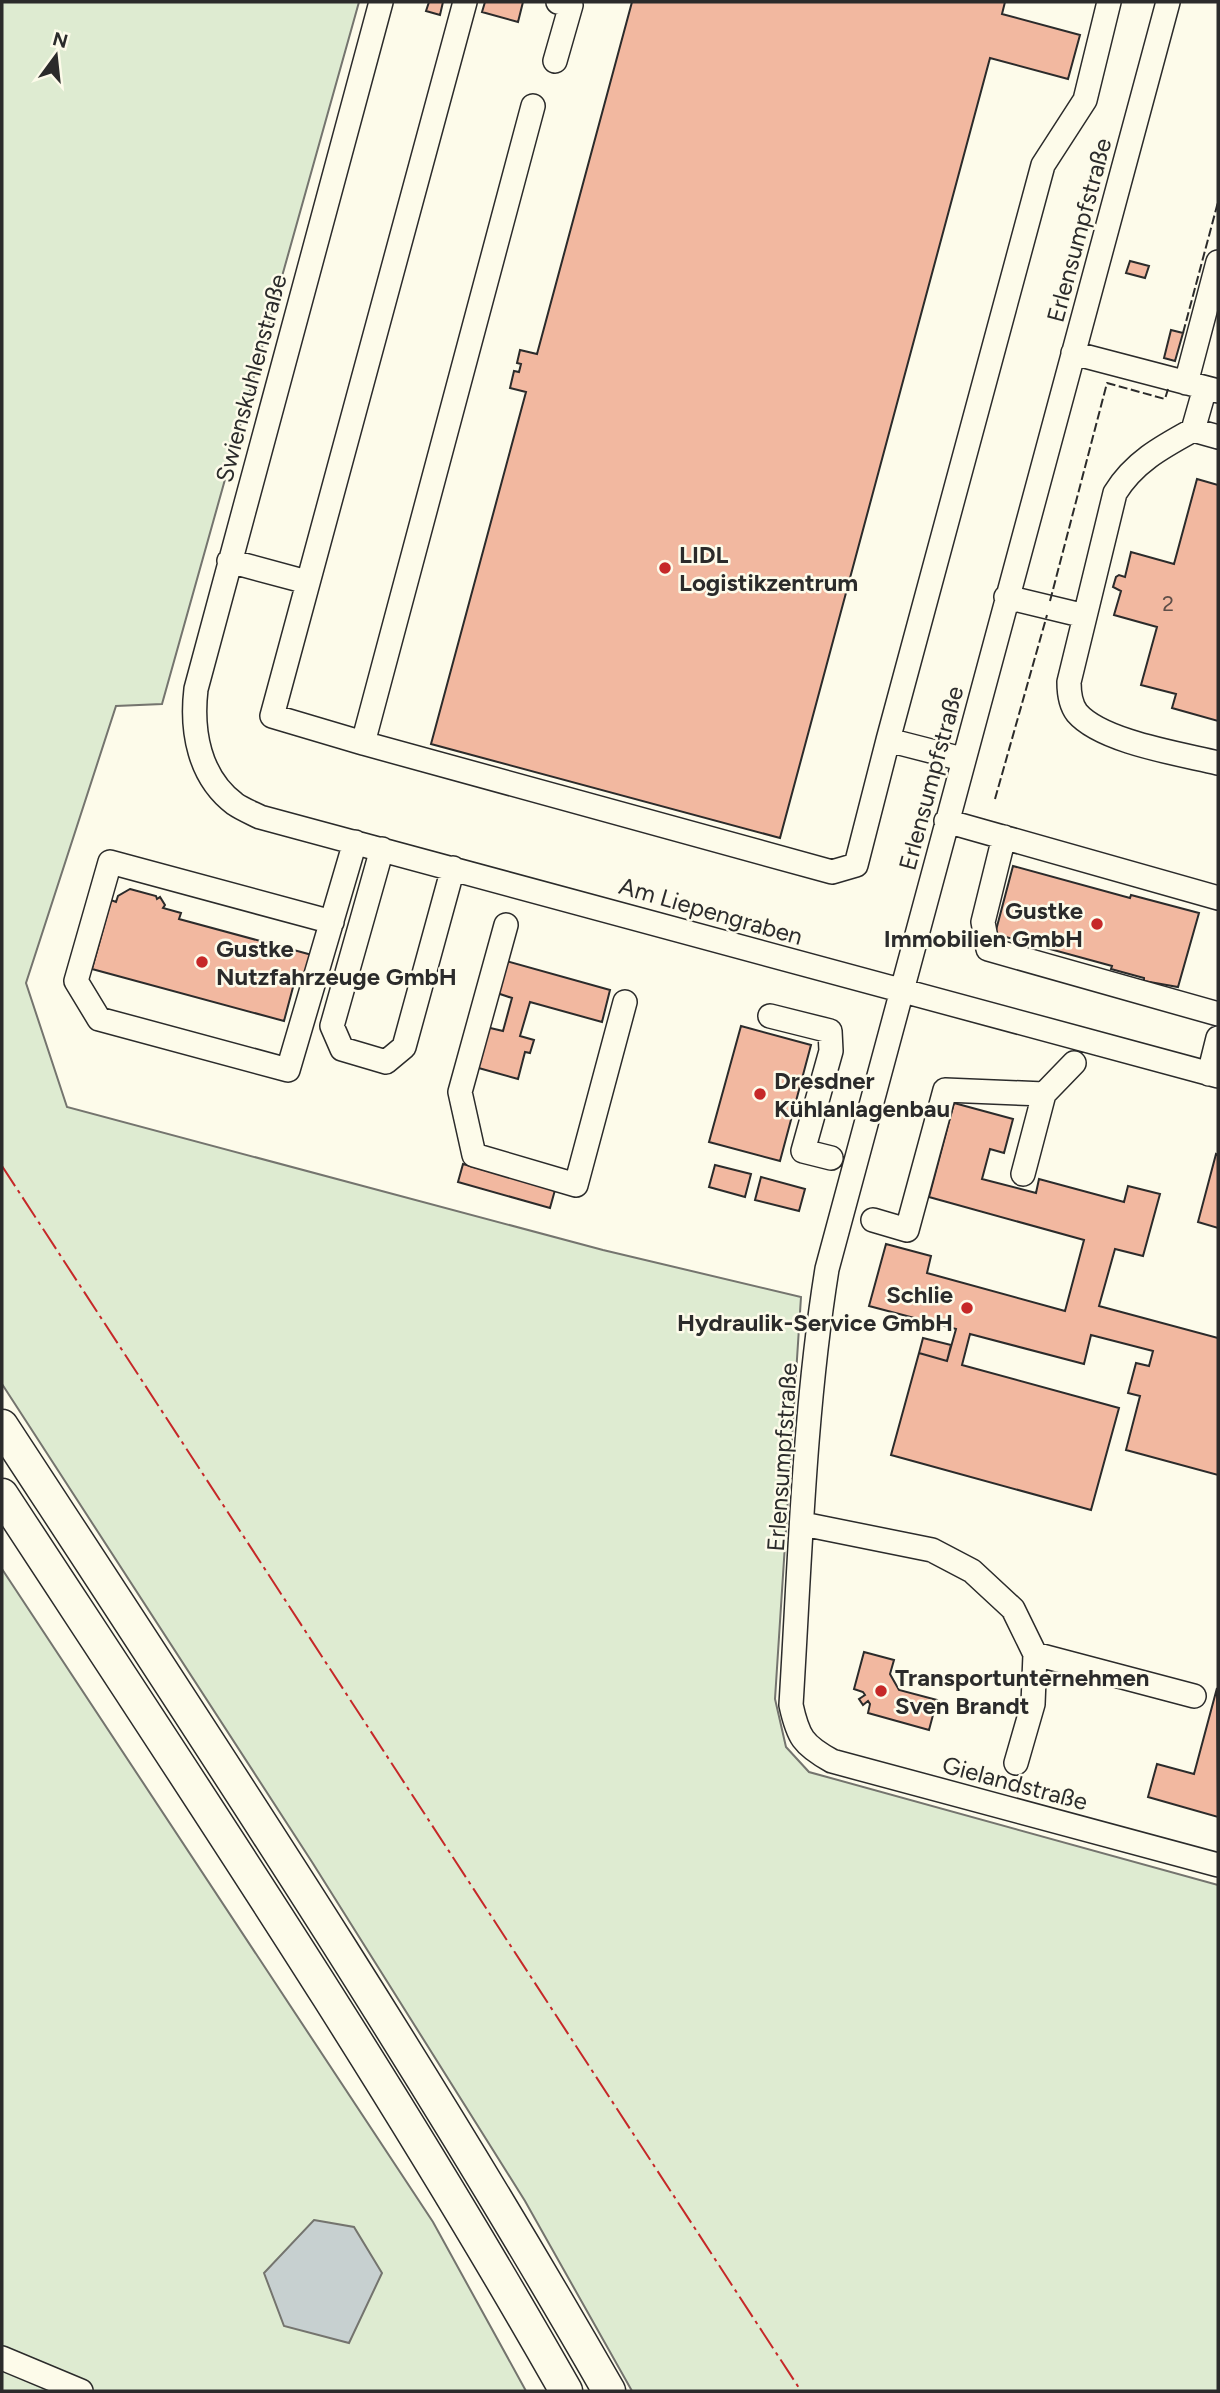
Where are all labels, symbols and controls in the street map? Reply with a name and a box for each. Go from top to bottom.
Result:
north arrow [21,21,91,91]
text: N [50,27,70,53]
street label: Erlensumpfstraße [1040,135,1118,325]
street label: Swienskuhlenstraße [209,271,293,485]
place label: LIDL Logistikzentrum [679,540,858,597]
marker: LIDL Logistikzentrum [657,560,673,576]
house number: 2 [1162,591,1174,616]
street label: Erlensumpfstraße [892,683,970,873]
street label: Am Liepengraben [616,871,806,951]
place label: Gustke Immobilien GmbH [884,896,1083,953]
marker: Gustke Immobilien GmbH [1089,916,1105,932]
place label: Gustke Nutzfahrzeuge GmbH [216,934,457,991]
marker: Gustke Nutzfahrzeuge GmbH [194,954,210,970]
place label: Dresdner Kühlanlagenbau [774,1066,950,1123]
marker: Dresdner Kühlanlagenbau [752,1086,768,1102]
place label: Schlie Hydraulik-Service GmbH [677,1280,953,1337]
marker: Schlie Hydraulik-Service GmbH [959,1300,975,1316]
street label: Erlensumpfstraße [761,1362,803,1552]
place label: Transportunternehmen Sven Brandt [895,1663,1149,1720]
marker: Transportunternehmen Sven Brandt [873,1683,889,1699]
street label: Gielandstraße [939,1750,1091,1816]

